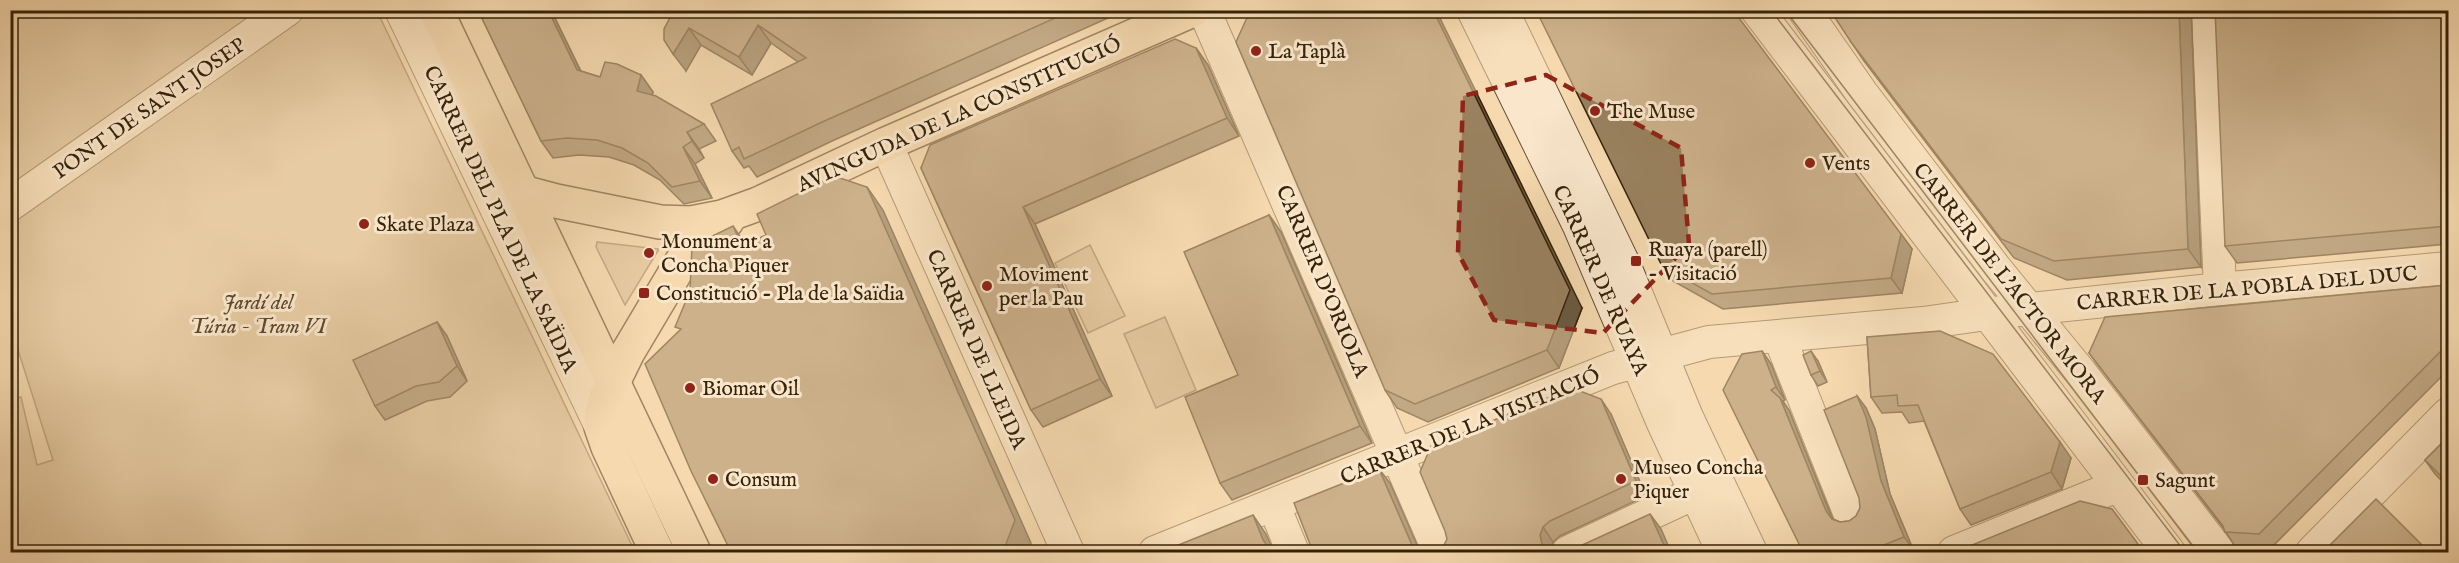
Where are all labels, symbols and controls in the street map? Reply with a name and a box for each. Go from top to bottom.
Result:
street label: AVINGUDA DE LA CONSTITUCIÓ [792,30,1126,200]
street label: PONT DE SANT JOSEP [48,32,251,186]
place label: La Taplà [1268,39,1346,66]
marker: La Taplà [1249,44,1263,58]
street label: CARRER DEL PLA DE LA SAÏDIA [416,62,583,378]
place label: The Muse [1607,99,1696,126]
marker: The Muse [1588,104,1602,118]
place label: Vents [1821,151,1870,178]
marker: Vents [1803,156,1817,170]
street label: CARRER DE L'ACTOR MORA [1906,158,2112,411]
street label: CARRER D'ORIOLA [1269,181,1375,383]
street label: CARRER DE RUAYA [1545,181,1654,381]
place label: Skate Plaza [376,212,475,239]
marker: Skate Plaza [357,217,371,231]
place label: Monument a Concha Piquer [661,229,789,280]
place label: Ruaya (parell) - Visitació [1648,237,1768,288]
marker: Monument a Concha Piquer [642,246,656,260]
street label: CARRER DE LLEIDA [919,246,1032,454]
marker: Ruaya (parell) - Visitació [1629,254,1643,268]
street label: CARRER DE LA POBLA DEL DUC [2076,261,2419,318]
place label: Moviment per la Pau [999,262,1089,313]
marker: Moviment per la Pau [980,279,994,293]
place label: Constitució - Pla de la Saïdia [656,281,905,308]
marker: Constitució - Pla de la Saïdia [637,286,651,300]
park label: Jardí del Túria - Tram VI [190,290,328,341]
street label: CARRER DE LA VISITACIÓ [1336,362,1604,492]
place label: Biomar Oil [702,376,799,403]
marker: Biomar Oil [683,381,697,395]
place label: Museo Concha Piquer [1633,455,1764,506]
place label: Consum [725,467,797,494]
place label: Sagunt [2155,468,2215,495]
marker: Consum [706,472,720,486]
marker: Museo Concha Piquer [1614,472,1628,486]
marker: Sagunt [2136,473,2150,487]

